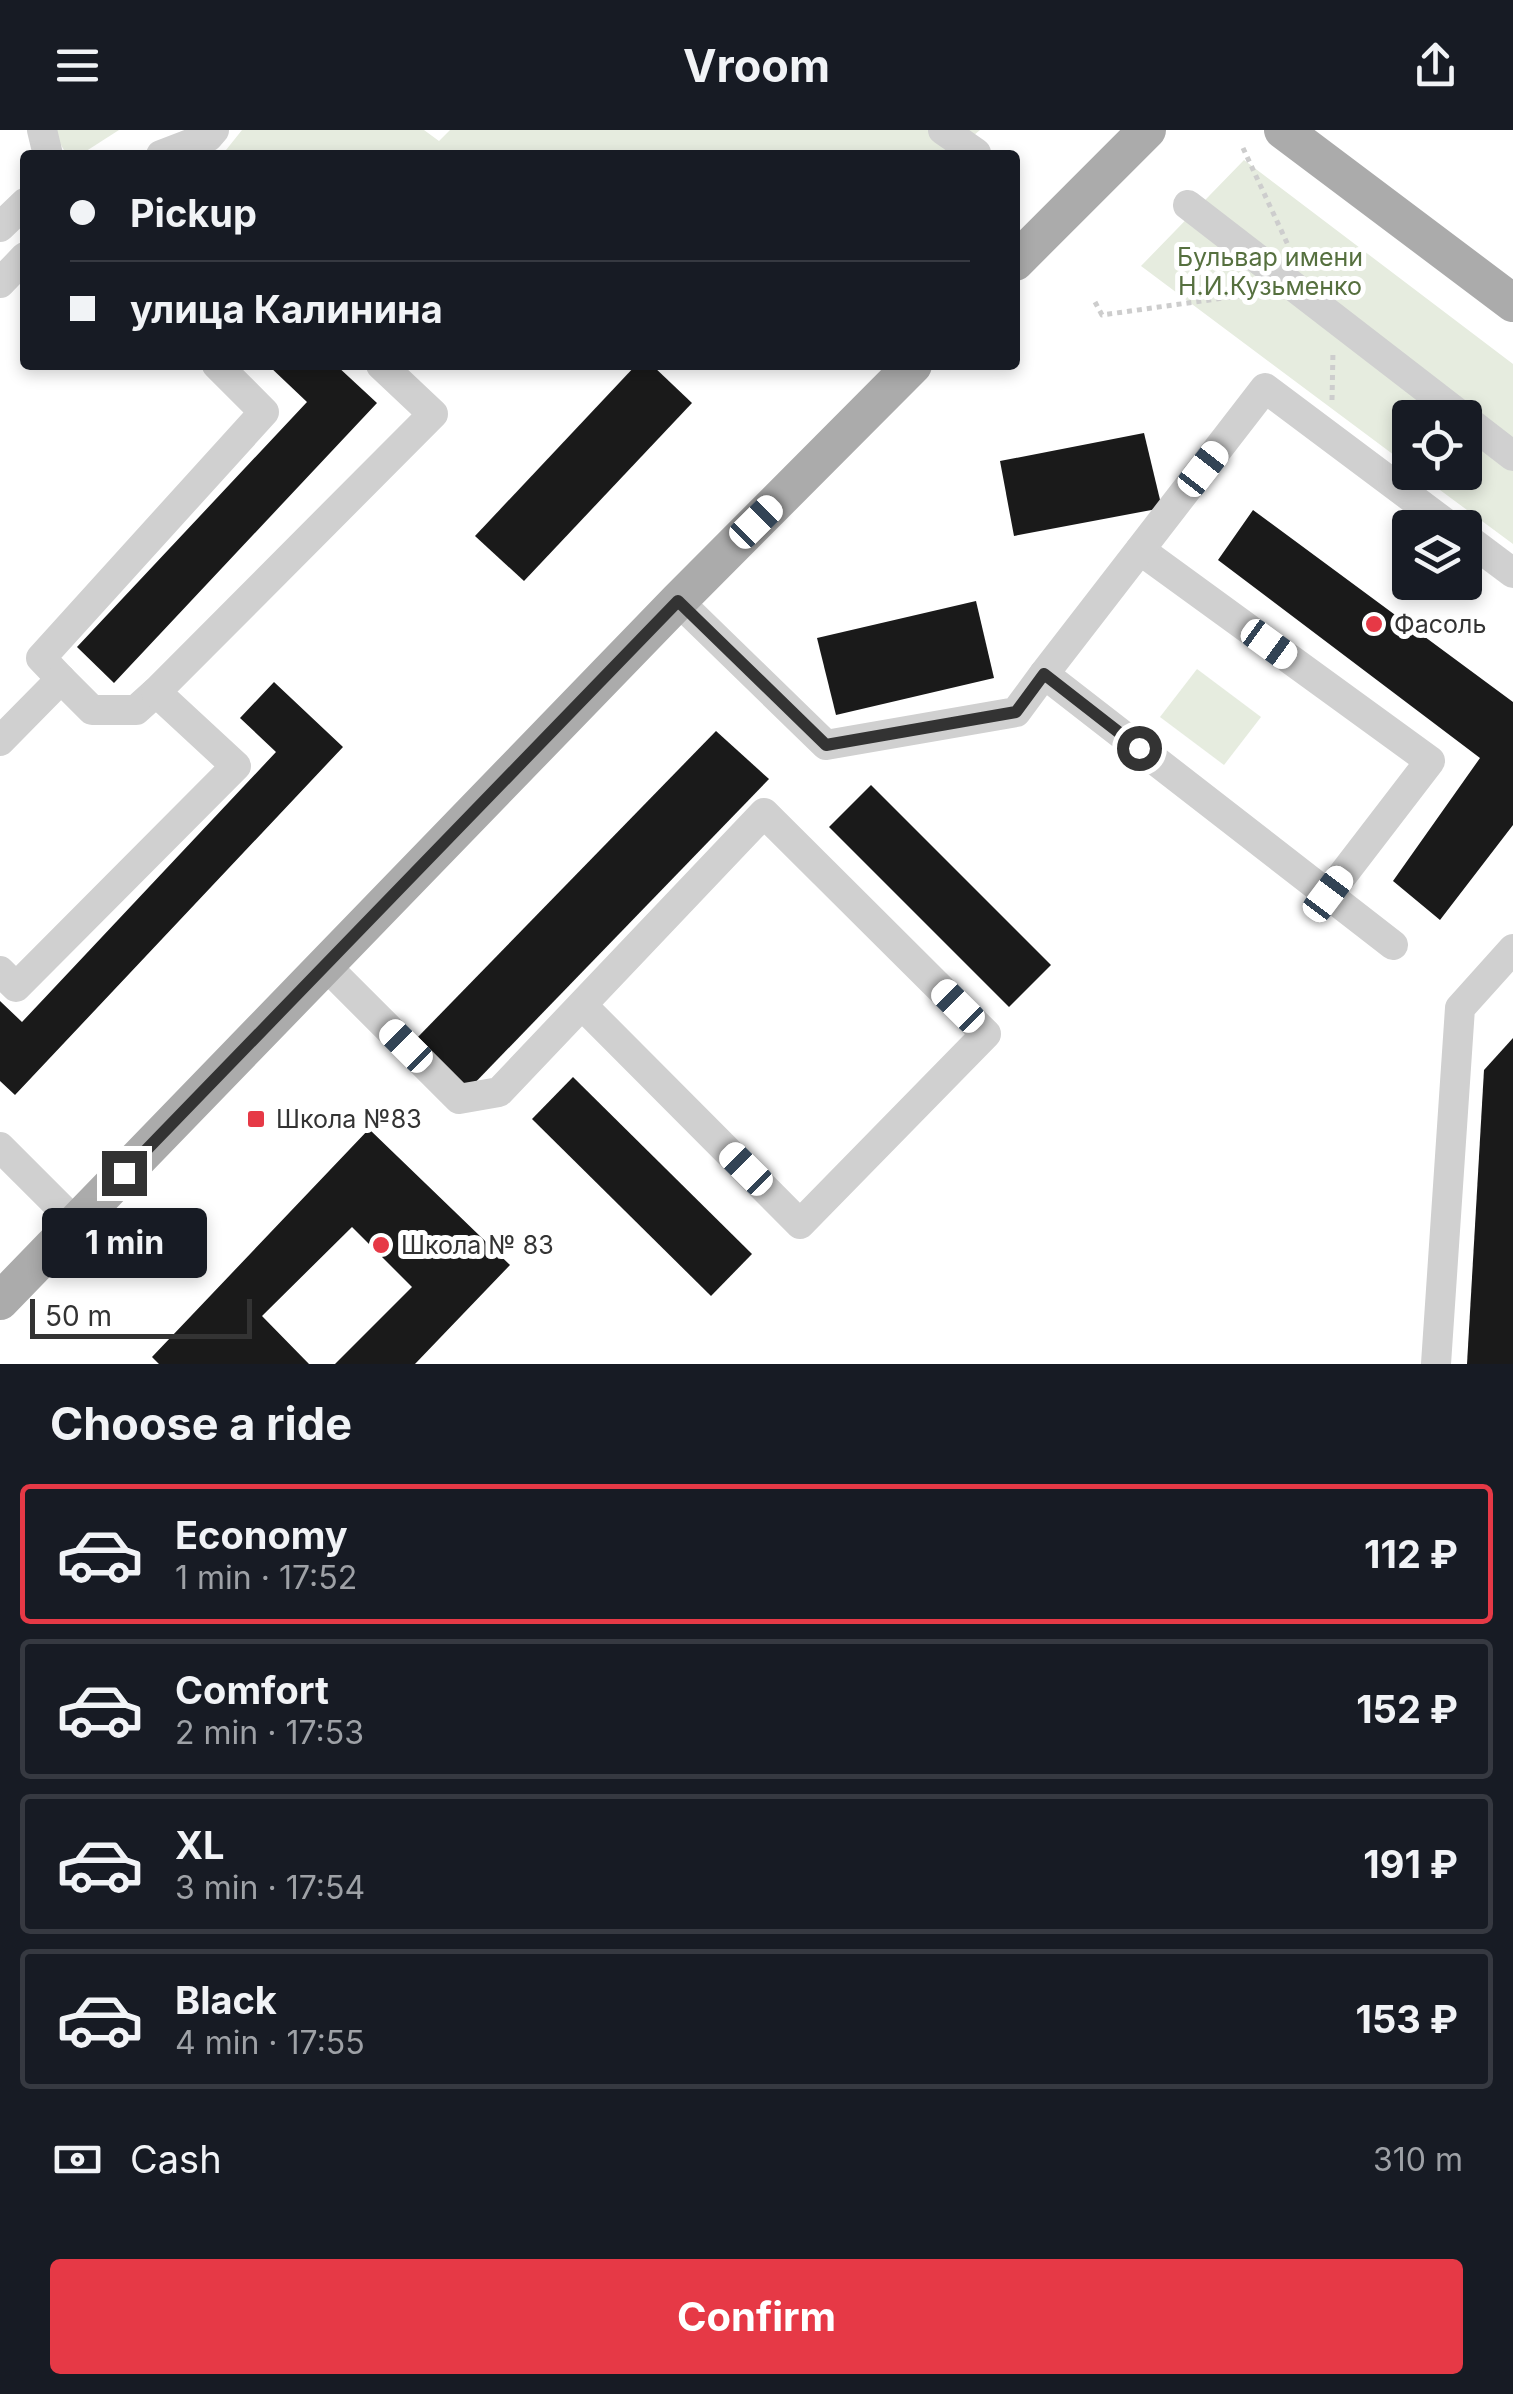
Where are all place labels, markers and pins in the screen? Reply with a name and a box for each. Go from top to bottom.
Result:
place label: Фасоль [1394,609,1486,639]
marker: Фасоль [1363,613,1385,635]
place label: Школа №83 [276,1104,422,1134]
marker: Школа №83 [245,1108,267,1130]
place label: Школа № 83 [401,1230,554,1260]
marker: Школа № 83 [370,1234,392,1256]

